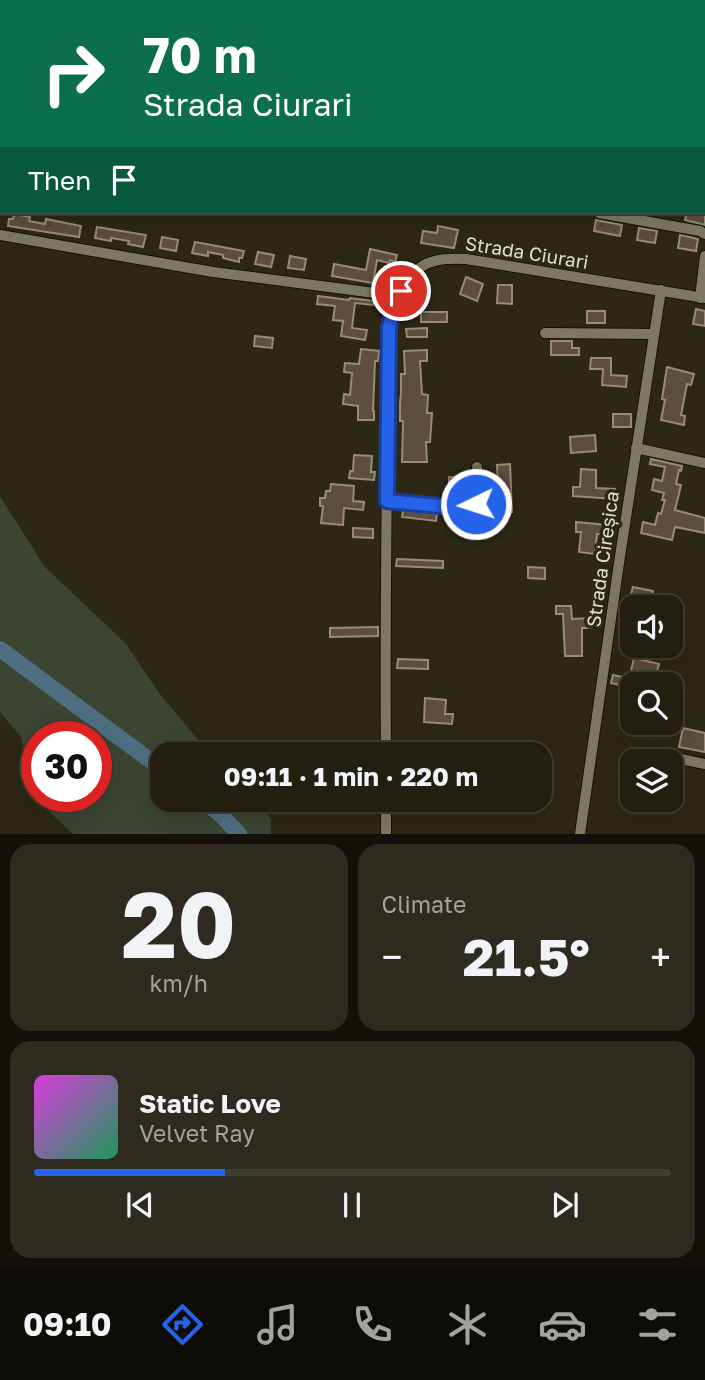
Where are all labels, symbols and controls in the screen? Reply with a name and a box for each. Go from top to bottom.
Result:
text: 70 m [143,25,257,84]
icon: right [28,28,119,119]
text: Strada Ciurari [143,85,353,123]
icon: arrive [105,161,143,199]
text: Then [28,165,91,196]
street label: Strada Ciurari [464,231,590,273]
pin [371,261,431,321]
icon: arrive [382,272,420,310]
position arrow [439,467,513,541]
street label: Strada Cireșica [581,490,623,628]
map controls [620,595,683,812]
button: sound [620,595,683,658]
button: search [620,672,683,735]
speed limit sign: 30 [21,721,112,812]
button: layers [620,749,683,812]
text: 09:11 · 1 min · 220 m [224,761,478,792]
text: 20 [121,869,236,978]
text: Climate [382,890,466,918]
text: 21.5° [463,925,590,987]
text: − [382,934,402,979]
text: + [650,934,671,979]
text: km/h [149,969,208,997]
text: Static Love [139,1088,281,1119]
text: Velvet Ray [139,1119,255,1147]
icon: previous [121,1186,159,1224]
icon: pause [333,1186,371,1224]
icon: next [546,1186,584,1224]
icon: directions [158,1300,207,1349]
icon: music [253,1300,302,1349]
icon: phone [348,1300,397,1349]
icon: climate [443,1300,492,1349]
icon: car [538,1300,587,1349]
icon: filters [633,1300,682,1349]
text: 09:10 [23,1305,112,1343]

